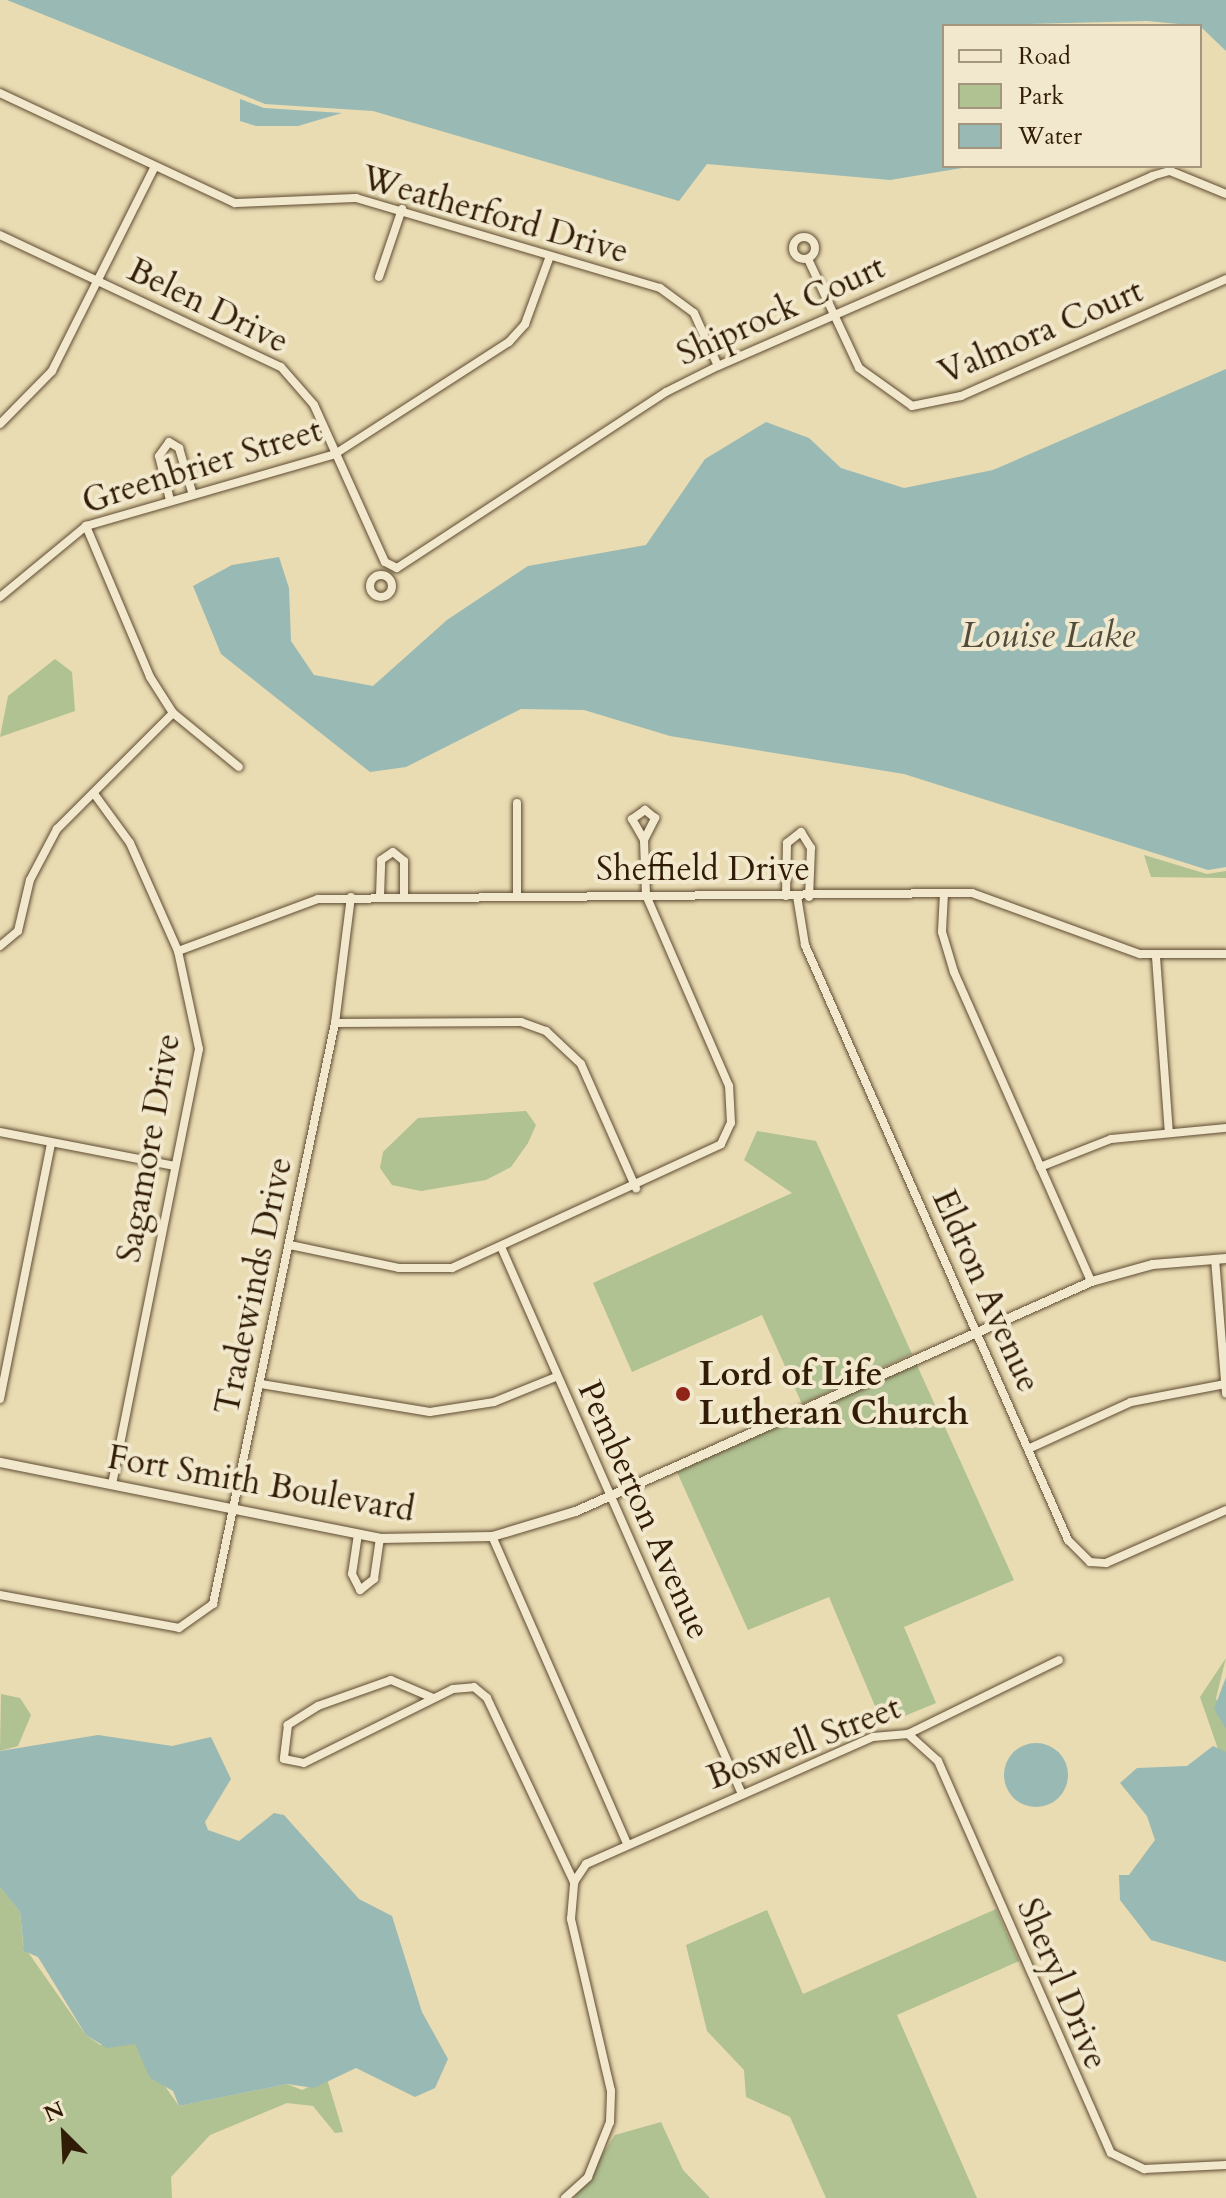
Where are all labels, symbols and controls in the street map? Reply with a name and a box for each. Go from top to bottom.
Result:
legend [942,24,1202,168]
text: Road [1018,40,1071,73]
text: Park [1018,80,1064,113]
text: Water [1018,120,1082,153]
street label: Weatherford Drive [357,157,633,273]
street label: Shiprock Court [671,247,891,375]
street label: Belen Drive [121,250,295,362]
street label: Valmora Court [933,271,1149,393]
street label: Greenbrier Street [77,410,327,522]
water label: Louise Lake [961,614,1135,658]
street label: Sheffield Drive [596,850,810,890]
street label: Sagamore Drive [109,1030,189,1266]
street label: Tradewinds Drive [207,1153,301,1419]
street label: Eldron Avenue [923,1183,1049,1399]
place label: Lord of Life Lutheran Church [699,1354,969,1434]
street label: Pemberton Avenue [569,1375,719,1645]
marker: Lord of Life Lutheran Church [674,1385,692,1403]
street label: Fort Smith Boulevard [105,1437,417,1531]
street label: Boswell Street [702,1687,906,1799]
street label: Sheryl Drive [1008,1892,1116,2076]
north arrow [24,2094,104,2174]
text: N [39,2094,69,2130]

